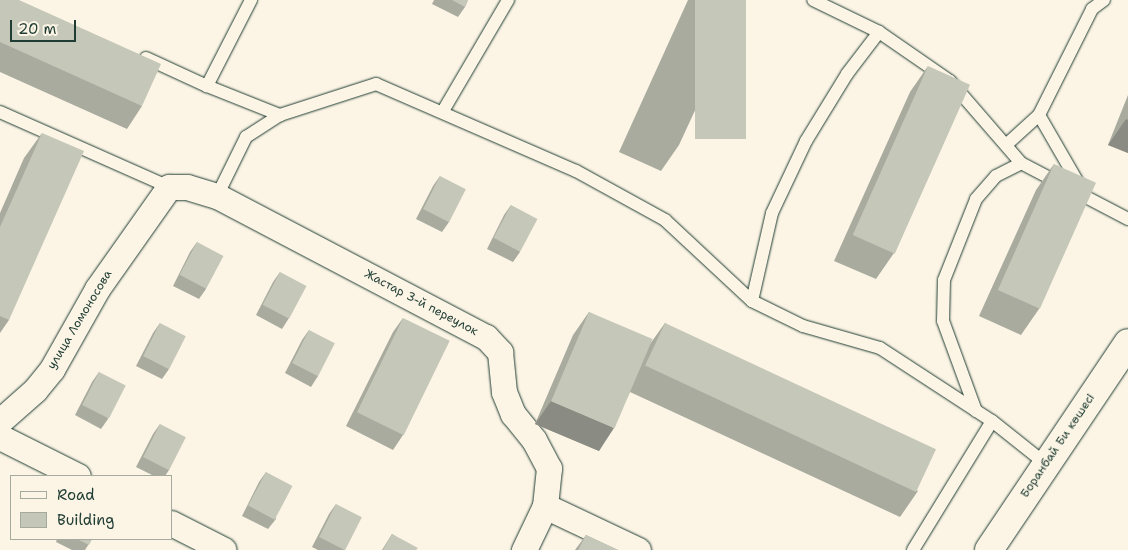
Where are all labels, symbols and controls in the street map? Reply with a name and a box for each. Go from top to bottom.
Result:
scale bar [12,10,79,42]
text: 20 m [18,19,57,39]
street label: Жастар 3-й переулок [362,267,480,339]
street label: улица Ломоносова [45,268,115,372]
street label: Боранбай Би көшесі [1018,391,1098,501]
legend [10,475,172,540]
text: Road [57,485,95,505]
text: Building [57,510,114,530]

